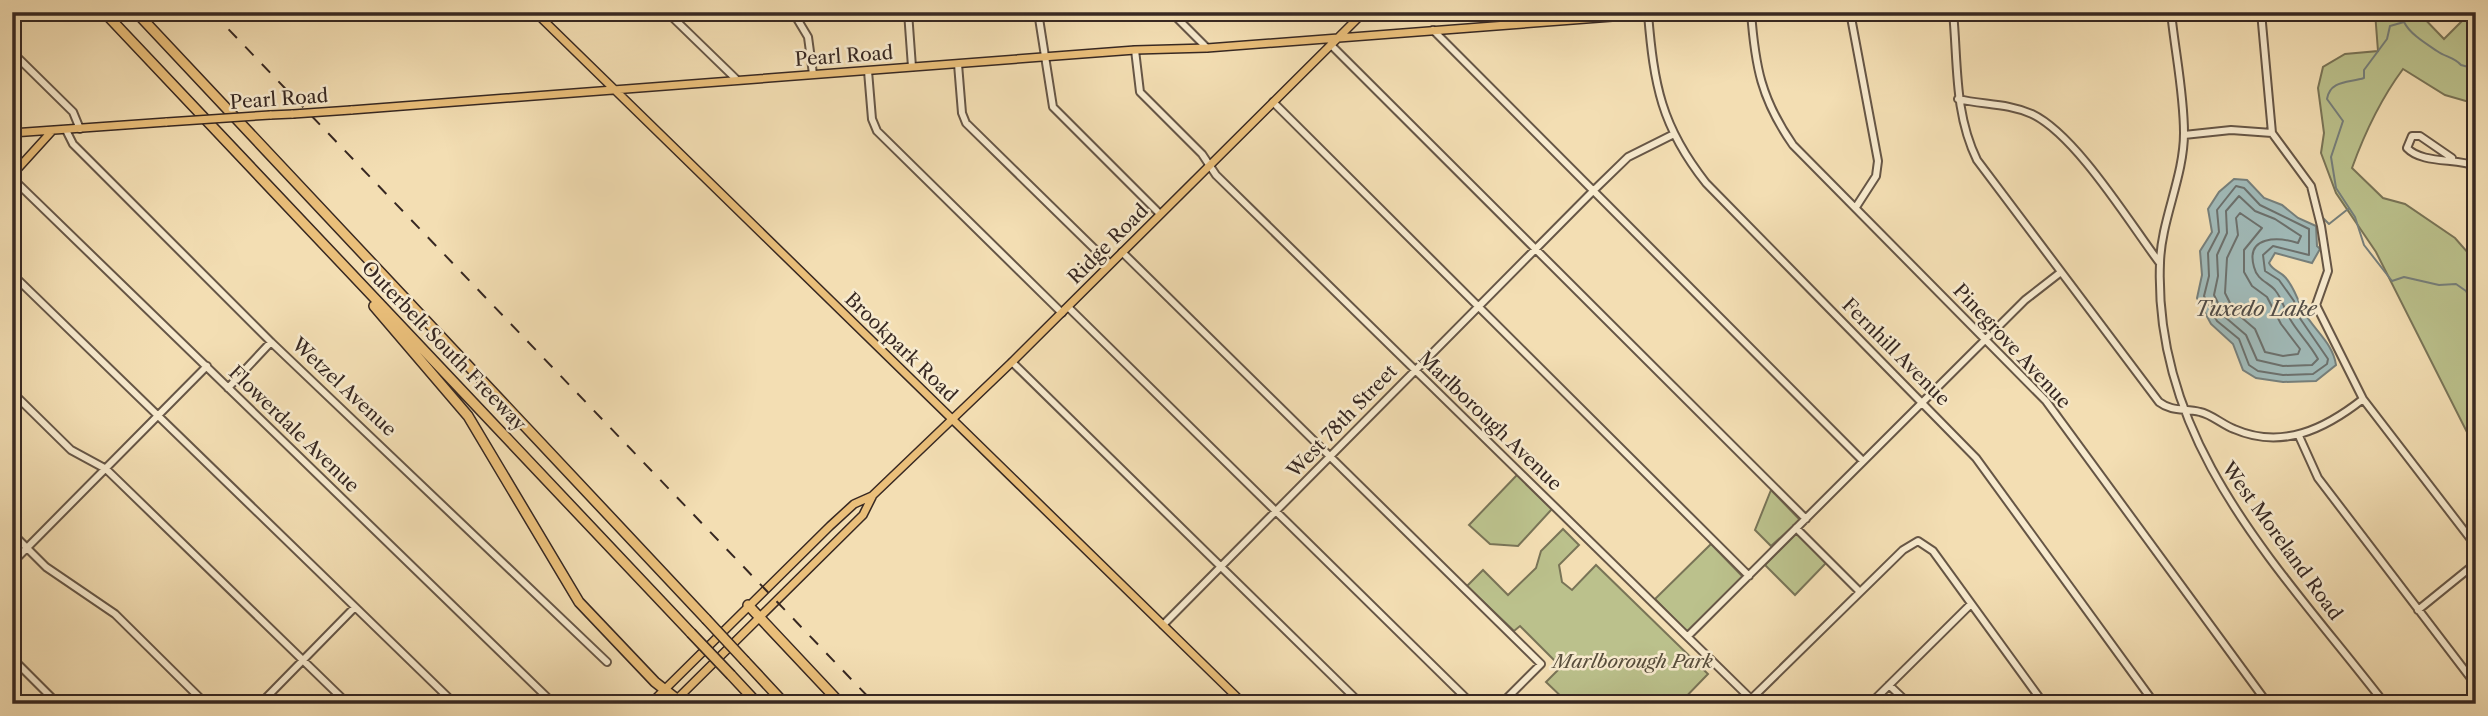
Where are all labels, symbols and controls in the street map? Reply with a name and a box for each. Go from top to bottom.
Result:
street label: Pearl Road [794,41,894,71]
street label: Pearl Road [229,84,329,114]
street label: Ridge Road [1063,199,1153,289]
street label: Outerbelt South Freeway [357,256,531,436]
street label: Pinegrove Avenue [1948,279,2076,413]
street label: Brookpark Road [840,287,962,407]
street label: Fernhill Avenue [1837,293,1955,411]
water label: Tuxedo Lake [2195,296,2318,321]
street label: Wetzel Avenue [286,332,401,441]
street label: Marlborough Avenue [1413,346,1567,496]
street label: West 78th Street [1282,360,1402,483]
street label: Flowerdale Avenue [224,361,364,497]
street label: West Moreland Road [2216,457,2347,625]
park label: Marlborough Park [1551,650,1713,673]

